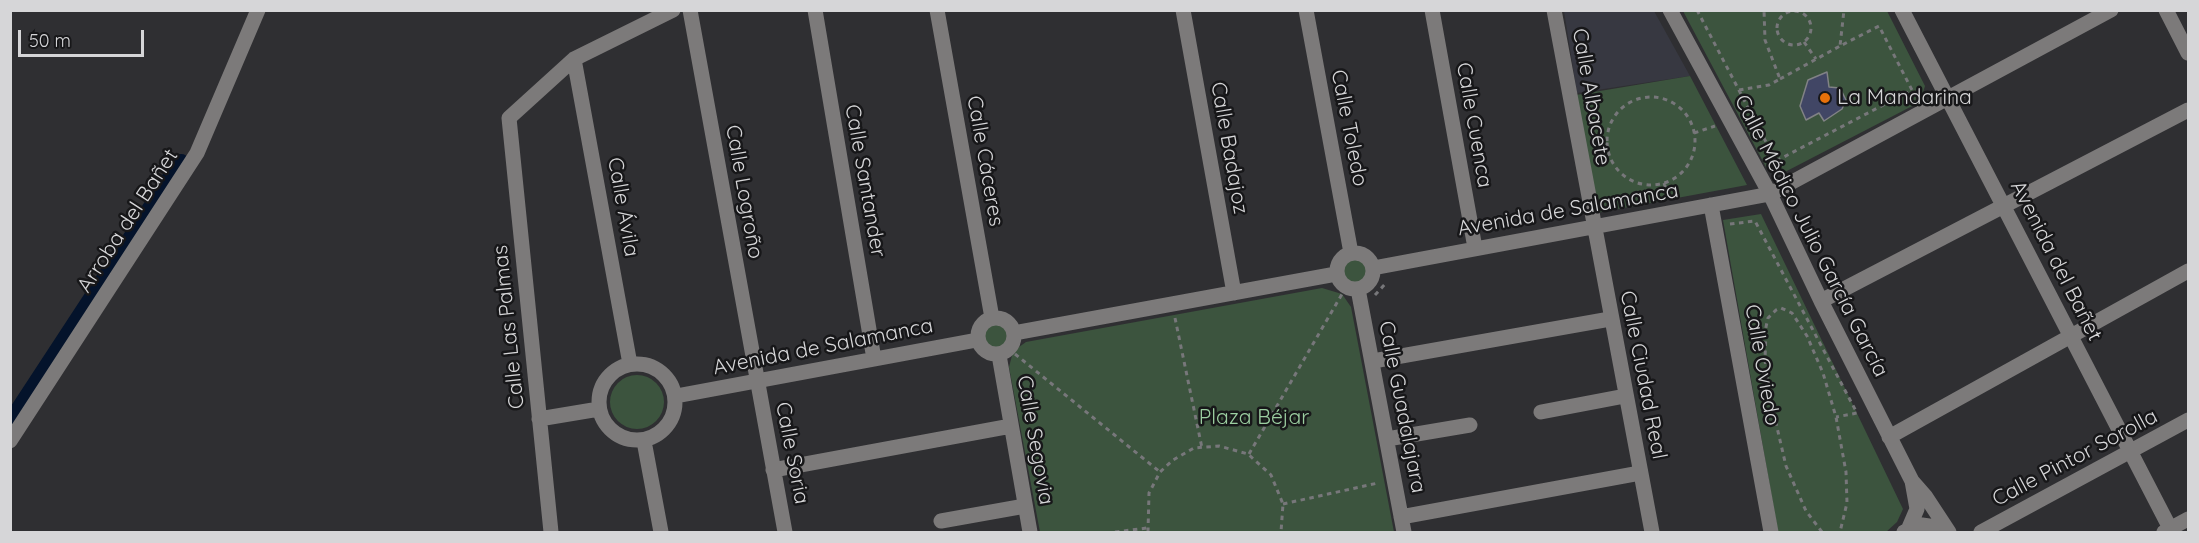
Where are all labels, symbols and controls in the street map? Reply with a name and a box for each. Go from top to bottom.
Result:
scale bar [21,18,147,56]
street label: Calle Albacete [1567,26,1615,168]
text: 50 m [29,29,71,52]
street label: Calle Cuenca [1451,60,1497,190]
street label: Calle Toledo [1325,68,1373,188]
street label: Calle Badajoz [1205,80,1253,216]
place label: La Mandarina [1837,85,1972,111]
street label: Calle Médico Julio García García [1729,91,1893,381]
marker: La Mandarina [1818,91,1832,105]
street label: Calle Cáceres [961,94,1009,228]
street label: Calle Santander [839,103,891,259]
street label: Calle Logroño [720,123,768,261]
street label: Arroba del Bañet [72,145,184,297]
street label: Calle Ávila [602,155,644,259]
street label: Avenida del Bañet [2005,177,2107,345]
street label: Avenida de Salamanca [1456,178,1680,242]
street label: Calle Las Palmas [488,244,530,410]
street label: Calle Ciudad Real [1614,289,1672,461]
street label: Calle Oviedo [1739,303,1785,427]
street label: Avenida de Salamanca [711,313,935,381]
street label: Calle Guadalajara [1373,319,1431,495]
street label: Calle Segovia [1011,373,1059,507]
street label: Calle Soria [770,400,814,506]
street label: Calle Pintor Sorolla [1988,404,2162,512]
park label: Plaza Béjar [1199,405,1309,431]

